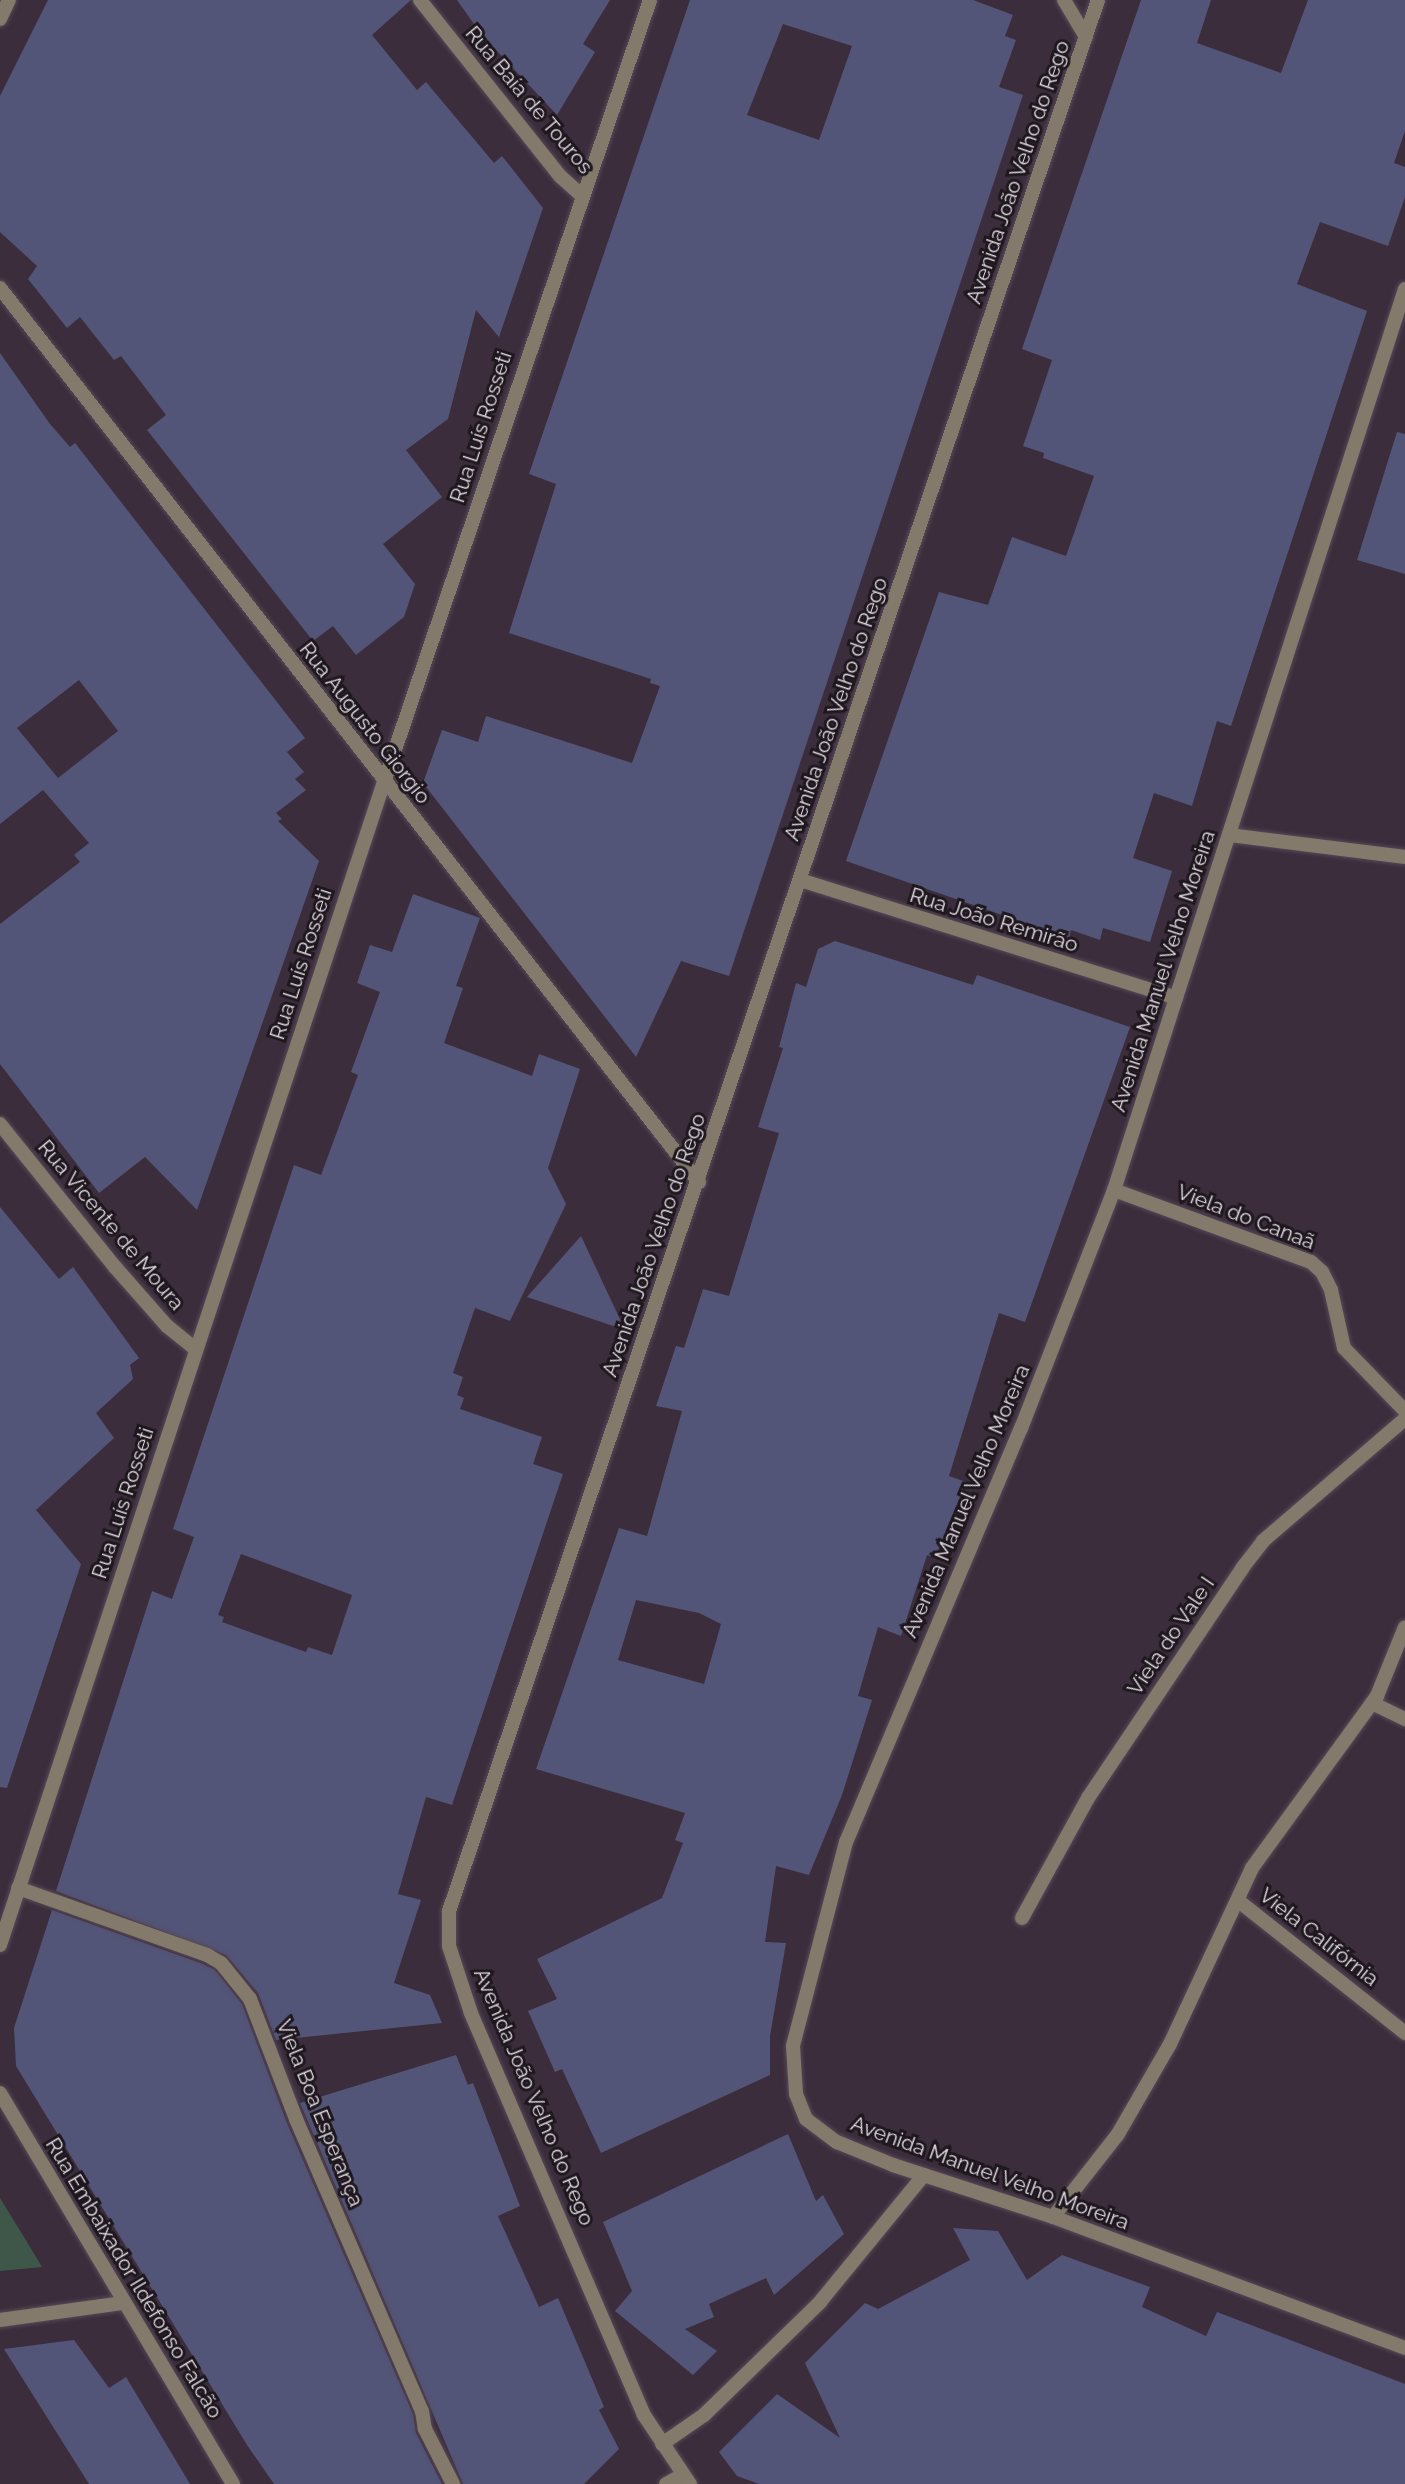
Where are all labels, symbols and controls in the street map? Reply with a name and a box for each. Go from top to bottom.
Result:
street label: Rua Baía de Touros [460,21,598,179]
street label: Avenida João Velho do Rego [961,36,1075,308]
street label: Rua Luís Rosseti [445,348,517,506]
street label: Avenida João Velho do Rego [779,573,893,845]
street label: Rua Augusto Giorgio [294,637,436,809]
street label: Avenida Manuel Velho Moreira [1105,827,1221,1115]
street label: Rua João Remirão [906,882,1082,958]
street label: Rua Luís Rosseti [265,885,337,1043]
street label: Avenida João Velho do Rego [597,1109,711,1381]
street label: Rua Vicente de Moura [32,1135,190,1315]
street label: Viela do Canaã [1174,1179,1318,1255]
street label: Avenida Manuel Velho Moreira [897,1360,1035,1642]
street label: Rua Luís Rosseti [87,1424,159,1582]
street label: Viela do Vale I [1122,1572,1220,1700]
street label: Viela Califórnia [1254,1883,1384,1991]
street label: Avenida João Velho do Rego [468,1964,600,2230]
street label: Viela Boa Esperança [271,2016,369,2210]
street label: Avenida Manuel Velho Moreira [847,2111,1133,2235]
street label: Rua Embaixador Ildefonso Falcão [40,2133,228,2423]

